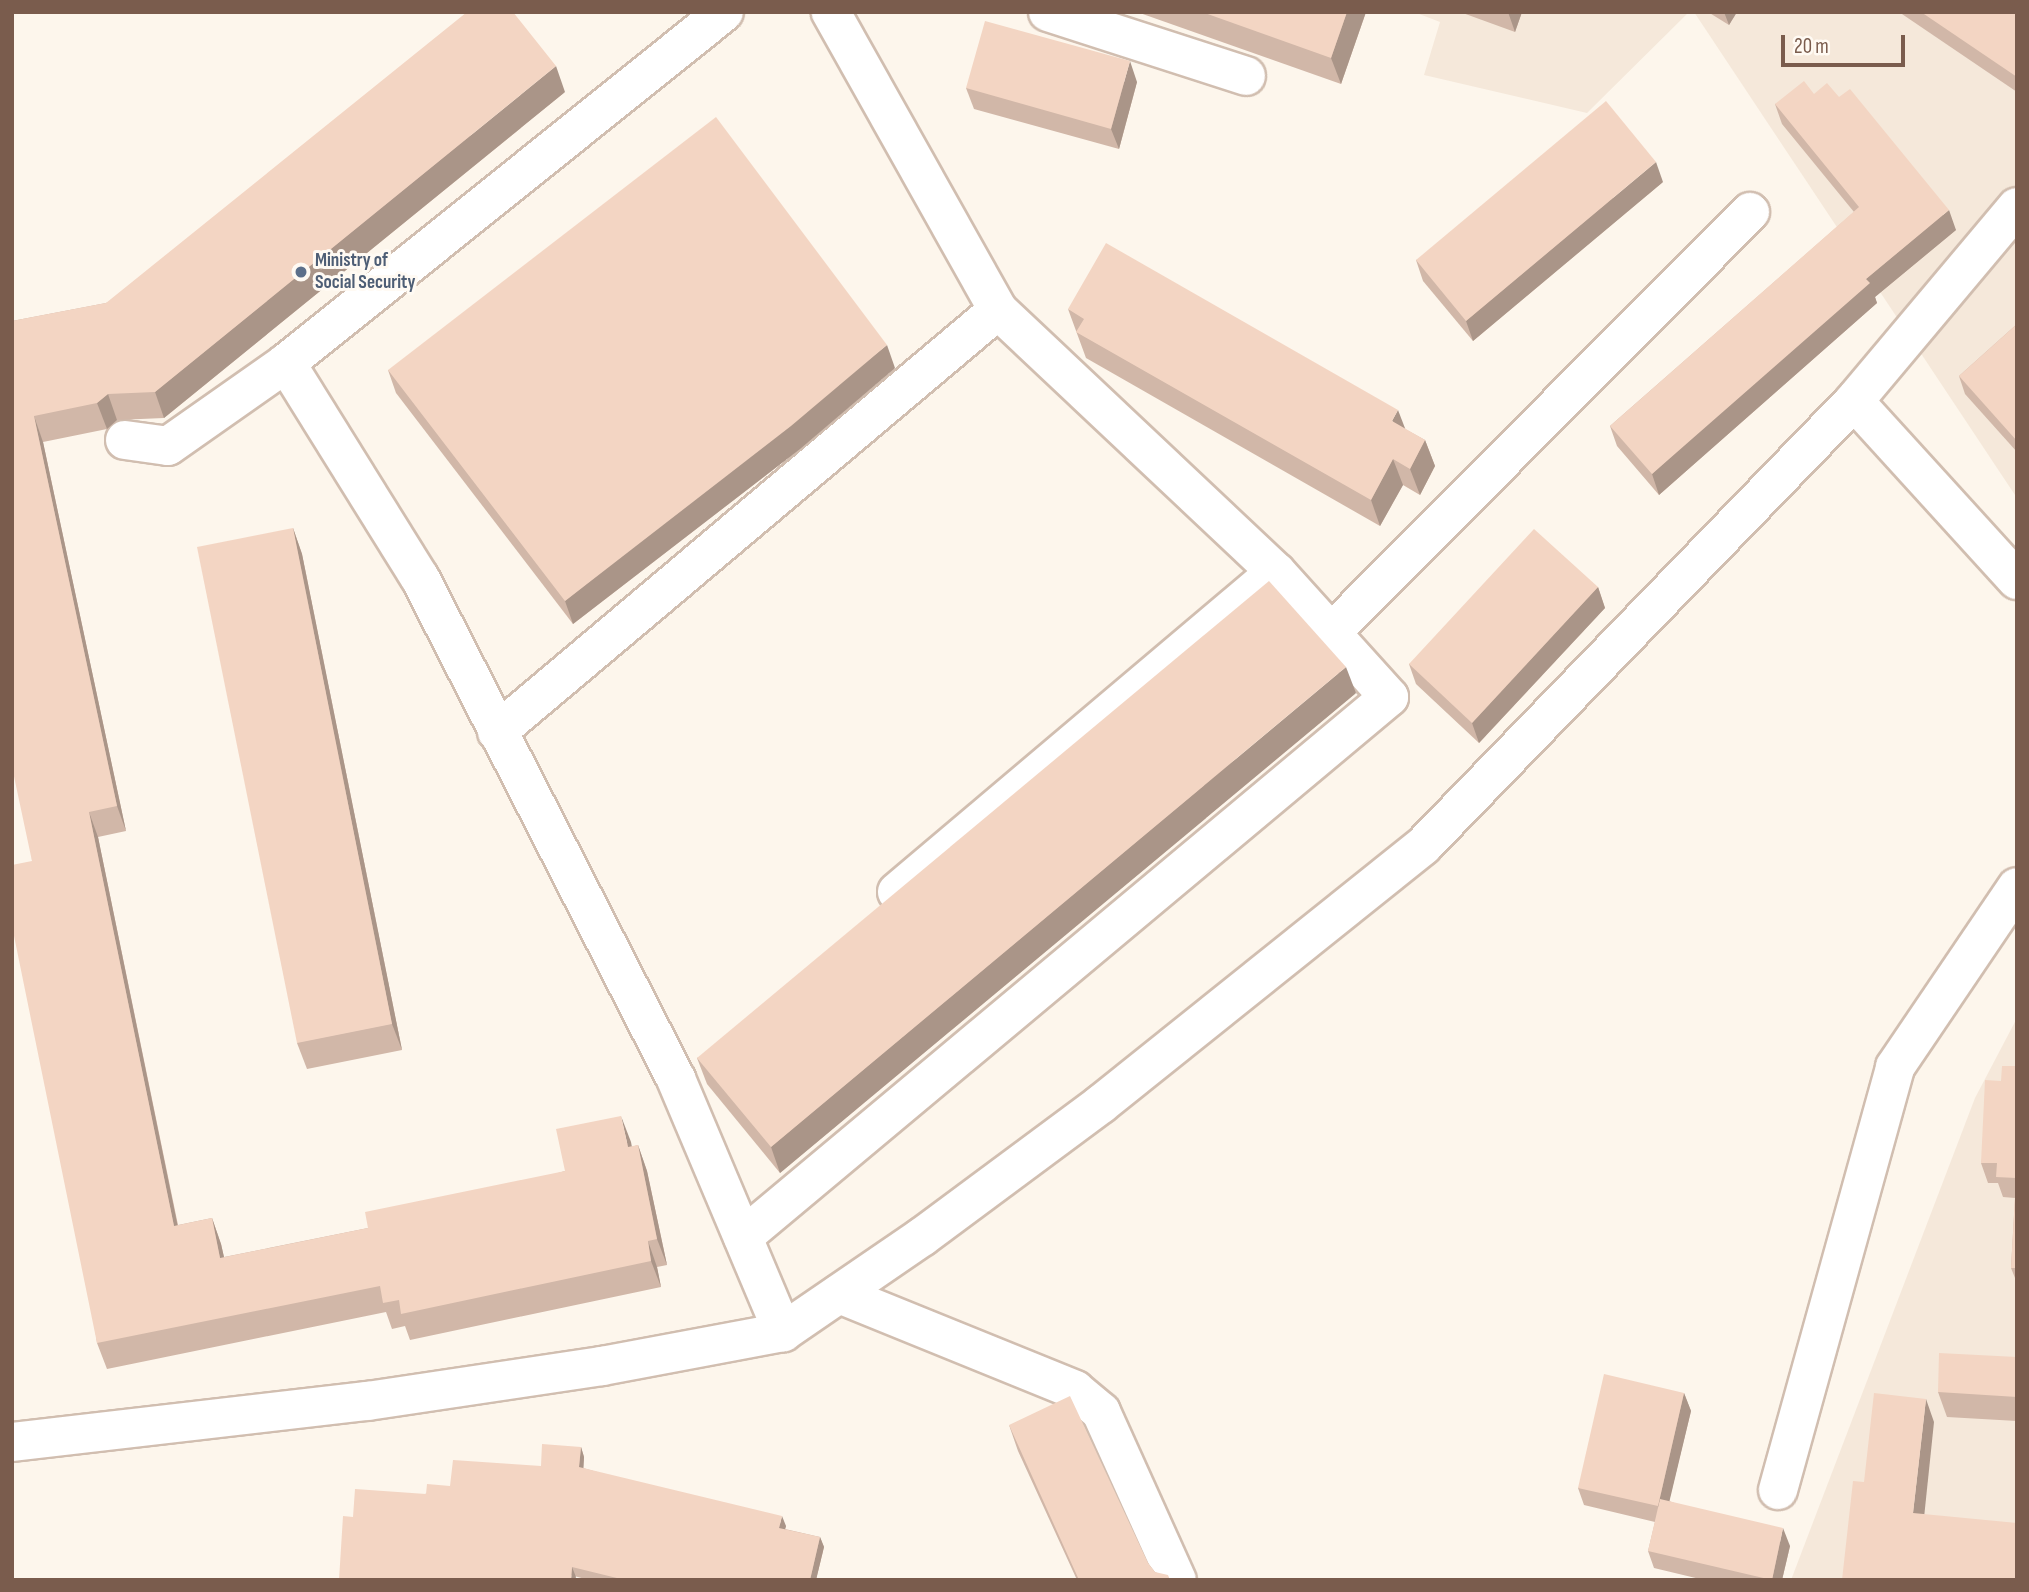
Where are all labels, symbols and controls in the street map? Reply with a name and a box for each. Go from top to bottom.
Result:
scale bar [1784,21,1908,65]
text: 20 m [1794,34,1829,59]
place label: Ministry of Social Security [315,250,415,294]
marker: Ministry of Social Security [293,264,309,280]

